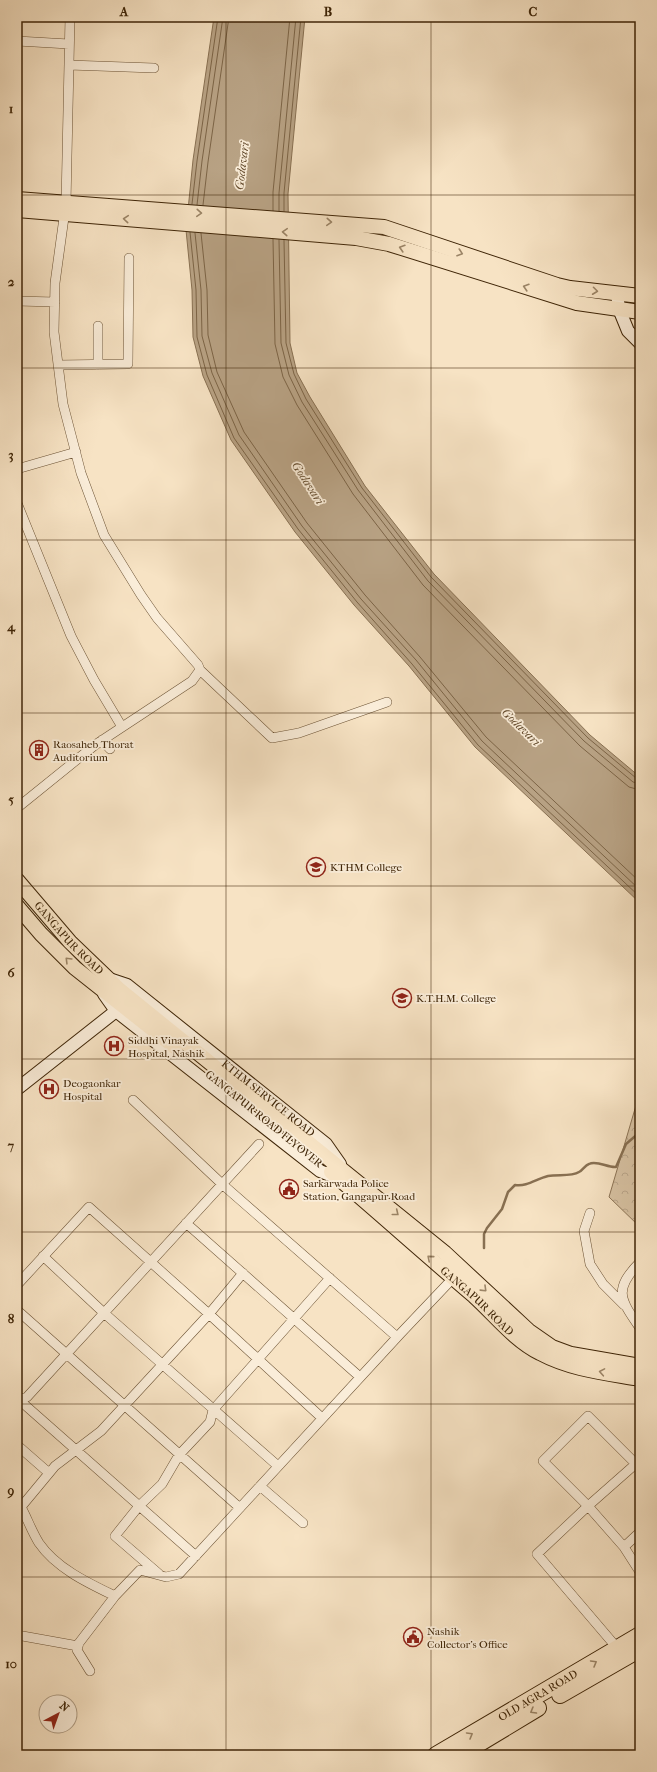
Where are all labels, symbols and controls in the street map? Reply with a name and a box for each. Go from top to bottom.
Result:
text: A [119,4,129,19]
text: B [324,4,333,19]
text: C [529,4,538,19]
text: 1 [9,101,14,116]
water label: Godavari [232,140,252,191]
one-way arrow [196,209,202,218]
one-way arrow [123,215,129,224]
one-way arrow [326,217,332,226]
one-way arrow [282,227,288,236]
one-way arrow [398,244,405,253]
one-way arrow [456,248,463,256]
text: 2 [8,274,15,289]
one-way arrow [522,283,529,292]
one-way arrow [592,286,598,295]
text: 3 [8,447,14,463]
water label: Godavari [289,459,328,508]
text: 4 [6,619,16,635]
water label: Godavari [499,705,544,750]
place label: Raosaheb Thorat Auditorium [52,738,134,764]
building icon: Raosaheb Thorat Auditorium [28,739,50,761]
text: 5 [8,792,14,807]
school or university icon: KTHM College [305,856,327,878]
place label: KTHM College [330,861,402,874]
street label: GANGAPUR ROAD [32,899,106,977]
one-way arrow [65,957,73,965]
text: 6 [7,965,15,980]
school or university icon: K.T.H.M. College [391,987,413,1009]
place label: K.T.H.M. College [416,992,497,1005]
place label: Siddhi Vinayak Hospital, Nashik [128,1034,205,1060]
hospital icon: Siddhi Vinayak Hospital, Nashik [103,1035,125,1057]
street label: KTHM SERVICE ROAD [219,1057,318,1139]
street label: GANGAPUR ROAD FLYOVER [203,1068,326,1171]
place label: Deogaonkar Hospital [63,1077,121,1103]
hospital icon: Deogaonkar Hospital [38,1078,60,1100]
text: 7 [7,1138,15,1153]
place label: Sarkarwada Police Station, Gangapur Road [303,1177,416,1203]
public building icon: Sarkarwada Police Station, Gangapur Road [278,1178,300,1200]
one-way arrow [392,1209,399,1216]
one-way arrow [428,1256,435,1263]
street label: GANGAPUR ROAD [438,1264,517,1338]
one-way arrow [479,1284,487,1292]
text: 8 [8,1311,15,1326]
one-way arrow [598,1369,605,1377]
text: 9 [7,1483,15,1499]
place label: Nashik Collector's Office [427,1625,508,1651]
public building icon: Nashik Collector's Office [402,1626,424,1648]
text: 10 [5,1656,17,1671]
one-way arrow [590,1660,597,1667]
street label: OLD AGRA ROAD [496,1667,580,1724]
north arrow [38,1694,78,1734]
text: N [57,1699,72,1715]
one-way arrow [530,1706,538,1713]
one-way arrow [466,1733,473,1740]

